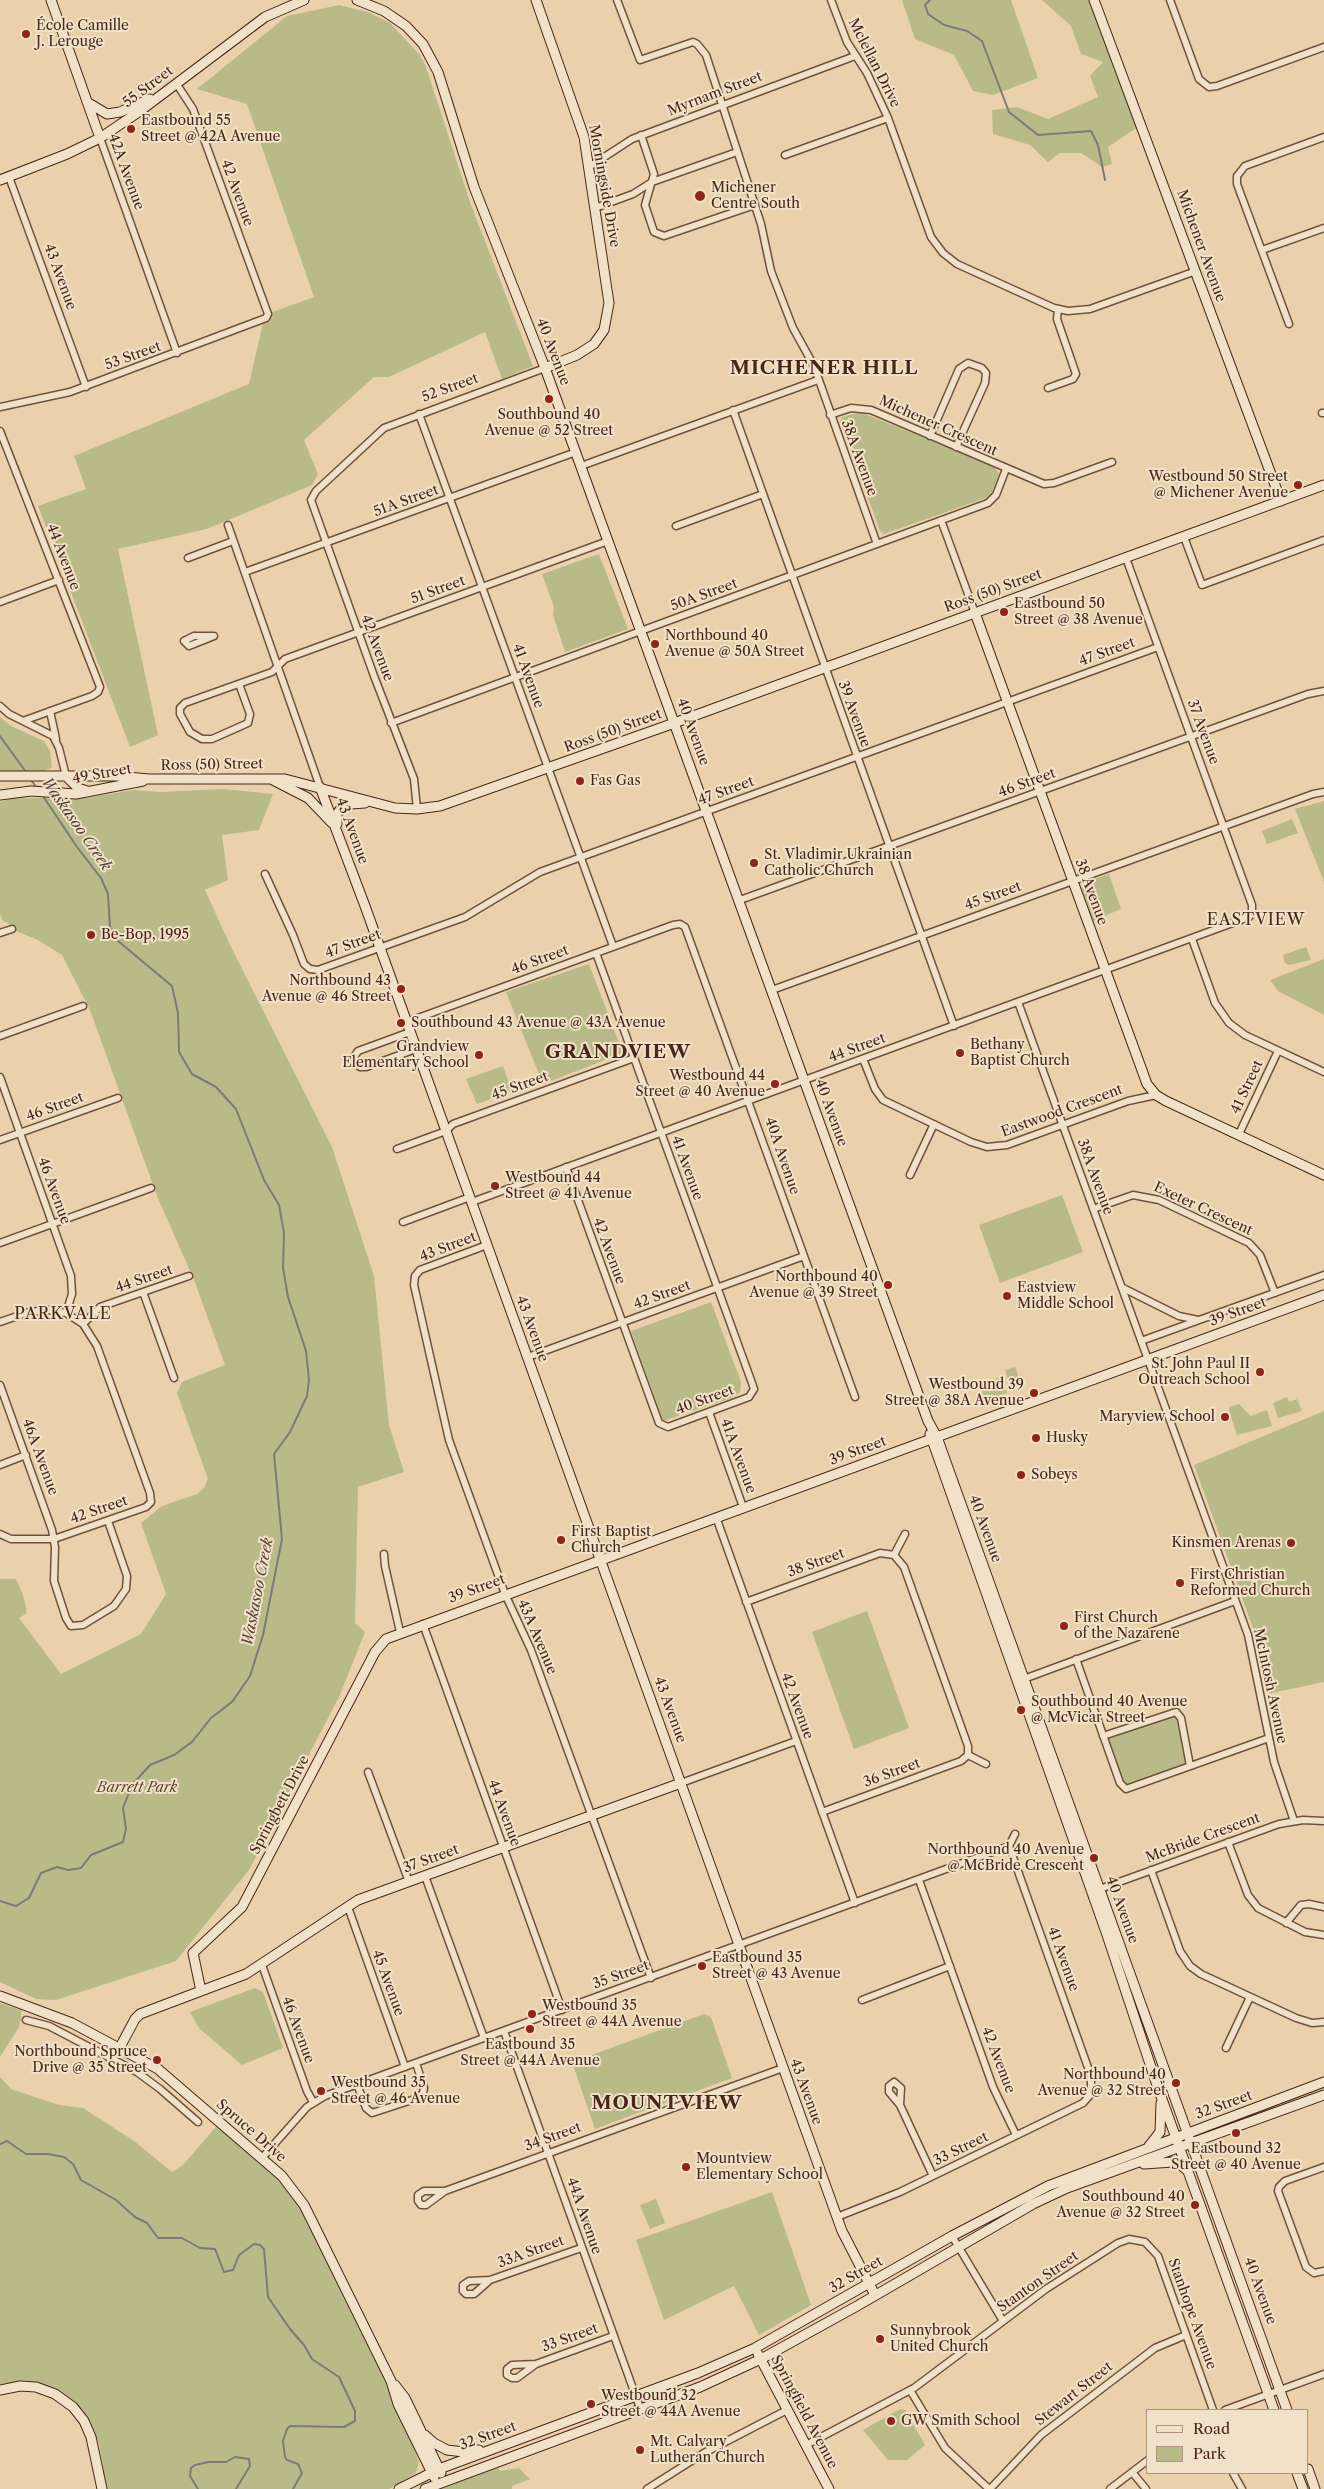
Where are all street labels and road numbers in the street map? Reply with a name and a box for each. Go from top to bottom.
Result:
street label: Mclellan Drive [844,16,904,110]
street label: 55 Street [120,63,176,111]
street label: Myrnam Street [665,68,765,120]
street label: Morningside Drive [585,123,623,249]
street label: 42A Avenue [104,132,148,212]
street label: 42 Avenue [217,157,257,229]
street label: Michener Avenue [1173,188,1229,304]
street label: 43 Avenue [40,242,80,312]
street label: 40 Avenue [533,316,573,388]
street label: 53 Street [103,338,163,374]
street label: 52 Street [419,370,481,406]
street label: Michener Crescent [876,392,1000,460]
street label: 38A Avenue [837,418,881,498]
street label: 51A Street [371,481,441,521]
street label: 44 Avenue [43,521,83,593]
street label: Ross (50) Street [942,566,1044,616]
street label: 51 Street [408,572,468,608]
street label: 50A Street [668,575,740,615]
street label: 42 Avenue [357,612,397,684]
street label: 47 Street [1077,634,1137,670]
street label: 41 Avenue [509,641,547,711]
street label: 39 Avenue [834,679,874,749]
street label: 40 Avenue [673,696,713,768]
street label: 37 Avenue [1183,697,1223,767]
street label: Ross (50) Street [562,706,664,756]
street label: Ross (50) Street [161,756,263,774]
street label: 49 Street [71,761,133,787]
street label: 46 Street [996,765,1058,801]
street label: 47 Street [696,773,756,809]
street label: 43 Avenue [332,796,372,866]
street label: 38 Avenue [1071,856,1111,928]
street label: 45 Street [962,878,1024,914]
street label: 47 Street [323,926,383,962]
street label: 46 Street [509,942,571,978]
street label: 44 Street [826,1030,888,1066]
street label: 41 Street [1227,1057,1267,1117]
street label: 45 Street [489,1068,551,1104]
street label: 40 Avenue [811,1077,851,1149]
street label: Eastwood Crescent [999,1081,1125,1141]
street label: 46 Street [24,1089,86,1125]
street label: 40A Avenue [761,1115,803,1197]
street label: 41 Avenue [668,1133,706,1203]
street label: 38A Avenue [1073,1137,1117,1217]
street label: 46 Avenue [34,1155,74,1227]
street label: Exeter Crescent [1151,1179,1255,1239]
street label: 42 Avenue [589,1215,629,1287]
street label: 43 Street [417,1229,479,1265]
street label: 44 Street [113,1261,175,1297]
street label: 42 Street [631,1277,693,1313]
street label: 43 Avenue [512,1294,552,1364]
street label: 39 Street [1207,1294,1269,1330]
street label: 40 Street [674,1382,736,1418]
street label: 46A Avenue [18,1416,62,1498]
street label: 41A Avenue [717,1416,759,1496]
street label: 39 Street [827,1433,889,1469]
street label: 42 Street [68,1492,130,1528]
street label: 40 Avenue [965,1493,1005,1565]
street label: 38 Street [785,1545,847,1581]
street label: 39 Street [446,1571,508,1607]
street label: 43A Avenue [514,1597,560,1677]
street label: McIntosh Avenue [1250,1627,1290,1745]
street label: 42 Avenue [777,1670,817,1742]
street label: 43 Avenue [650,1675,690,1745]
street label: Springbett Drive [247,1753,313,1857]
street label: 36 Street [861,1755,923,1791]
street label: 44 Avenue [484,1777,524,1849]
street label: McBride Crescent [1144,1810,1262,1866]
street label: 37 Street [401,1841,461,1877]
street label: 40 Avenue [1102,1874,1142,1946]
street label: 41 Avenue [1044,1924,1082,1994]
street label: 45 Avenue [368,1948,408,2018]
street label: 35 Street [591,1957,651,1993]
street label: 46 Avenue [278,1994,318,2066]
street label: 42 Avenue [978,2024,1018,2096]
street label: 43 Avenue [786,2057,826,2127]
street label: 32 Street [1193,2087,1255,2123]
street label: Spruce Drive [213,2096,289,2166]
street label: 34 Street [522,2119,584,2155]
street label: 33 Street [931,2129,991,2169]
street label: 44A Avenue [563,2175,605,2257]
street label: 33A Street [496,2232,566,2272]
street label: Stanton Street [994,2248,1082,2316]
street label: 32 Street [826,2253,886,2297]
street label: 40 Avenue [1240,2255,1280,2327]
street label: Stanhope Avenue [1164,2256,1220,2372]
street label: 33 Street [539,2320,601,2356]
street label: Springfield Avenue [767,2352,841,2472]
street label: Stewart Street [1032,2359,1116,2429]
street label: 32 Street [457,2418,519,2454]

